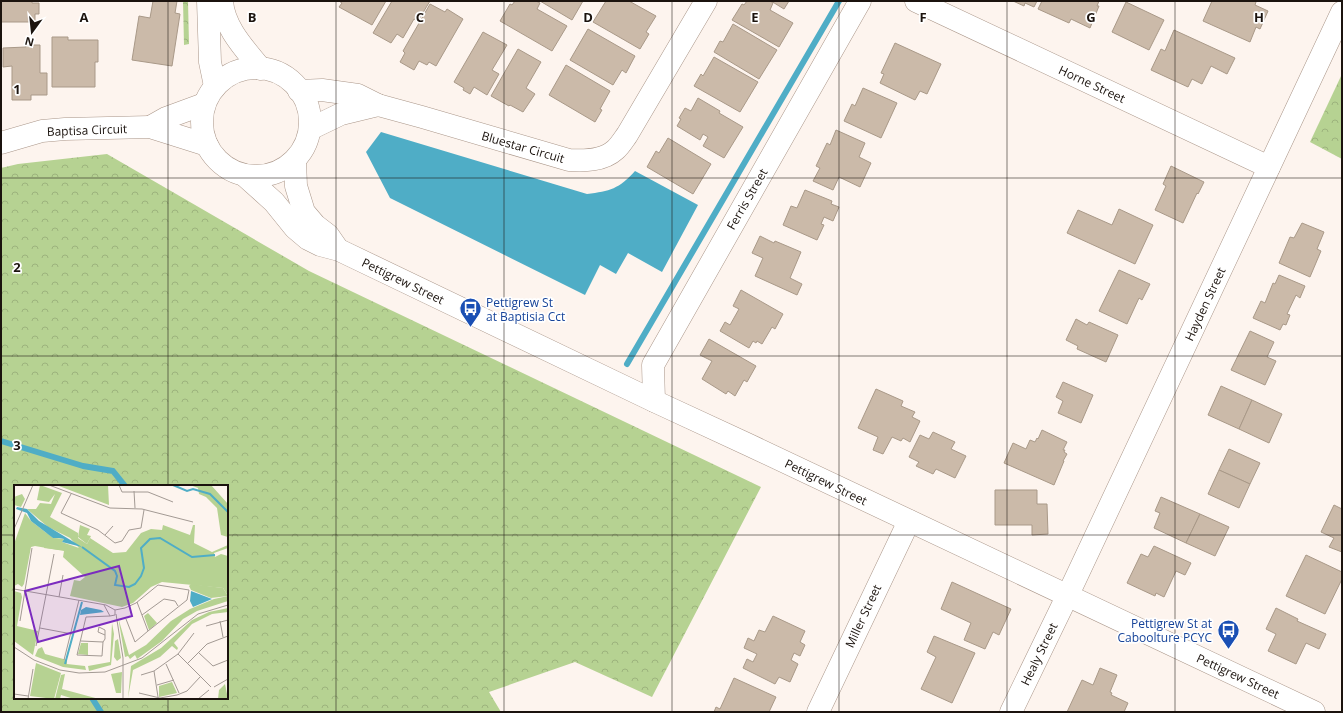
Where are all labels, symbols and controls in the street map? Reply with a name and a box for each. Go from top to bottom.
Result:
text: A [80,8,89,26]
text: B [248,8,257,26]
text: C [416,8,424,26]
text: D [583,8,593,26]
text: E [751,8,759,26]
text: F [919,8,927,26]
text: G [1086,8,1096,26]
text: H [1254,8,1264,26]
north arrow [12,12,52,52]
text: N [23,34,36,51]
street label: Horne Street [1056,61,1128,107]
text: 1 [13,80,21,98]
street label: Baptisa Circuit [46,120,128,140]
street label: Bluestar Circuit [480,127,566,167]
street label: Ferris Street [723,165,771,233]
street label: Pettigrew Street [359,254,447,308]
text: 2 [13,258,21,276]
street label: Hayden Street [1180,264,1230,344]
place label: Pettigrew St at Baptisia Cct [486,294,565,325]
bus stop icon: Pettigrew St at Baptisia Cct [457,296,483,329]
text: 3 [13,436,21,454]
street label: Pettigrew Street [782,455,870,509]
inset map [14,485,228,699]
street label: Miller Street [841,582,885,650]
place label: Pettigrew St at Caboolture PCYC [1118,615,1212,646]
bus stop icon: Pettigrew St at Caboolture PCYC [1215,617,1241,650]
street label: Healy Street [1016,620,1062,688]
street label: Pettigrew Street [1194,649,1282,703]

